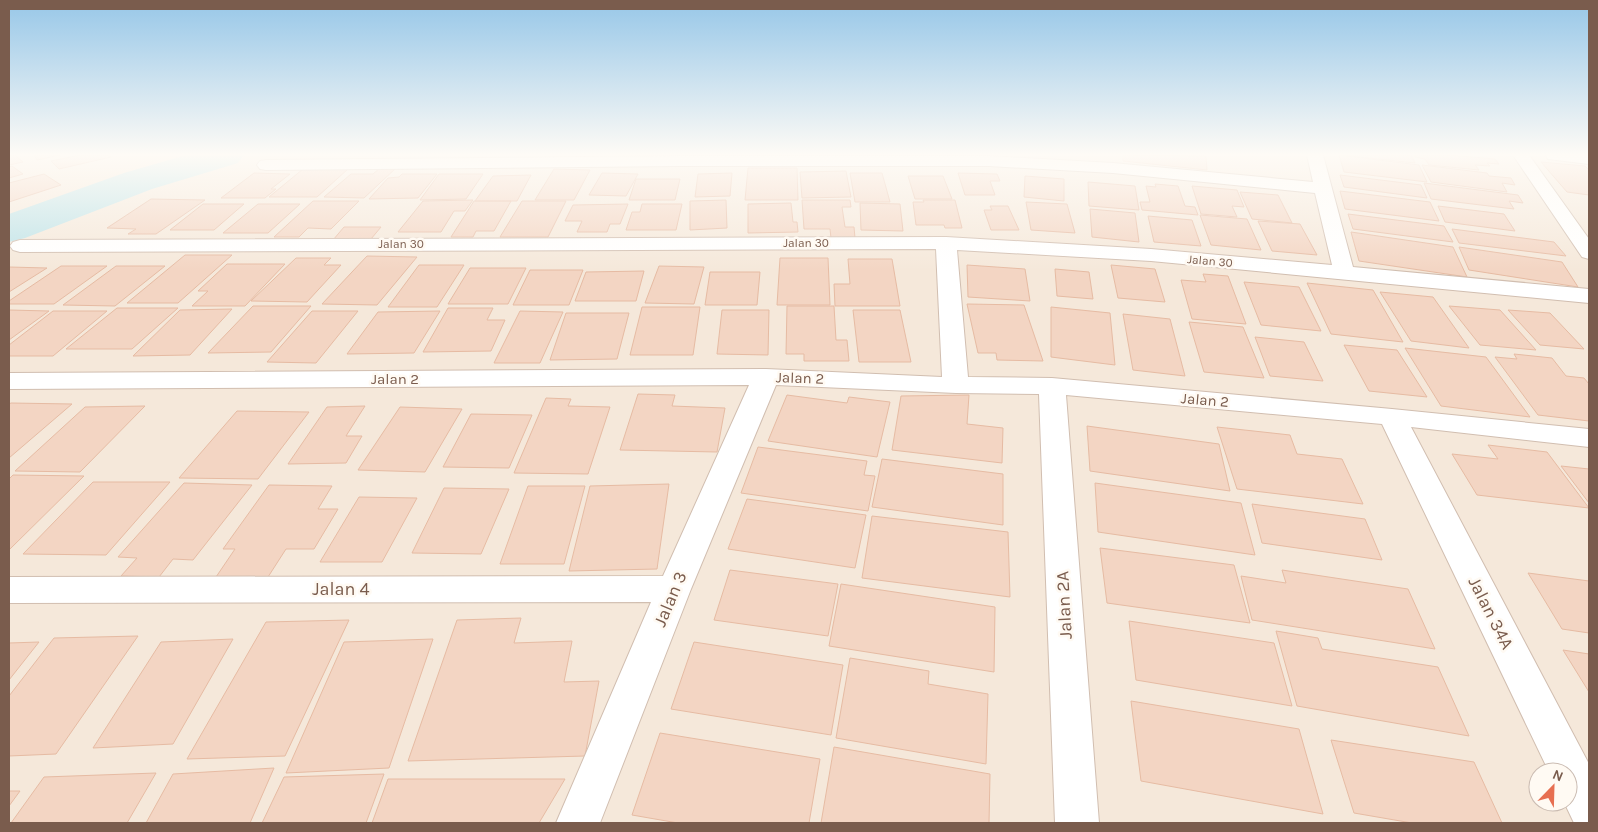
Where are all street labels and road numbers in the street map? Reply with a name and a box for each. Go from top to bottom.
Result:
street label: Jalan 30 [783,236,829,250]
street label: Jalan 30 [378,237,424,251]
street label: Jalan 30 [1187,252,1233,270]
street label: Jalan 2 [776,368,824,388]
street label: Jalan 2 [371,370,419,388]
street label: Jalan 2 [1180,389,1230,411]
street label: Jalan 3 [649,568,691,630]
street label: Jalan 2A [1051,570,1077,640]
street label: Jalan 34A [1463,573,1519,653]
street label: Jalan 4 [312,578,370,600]

